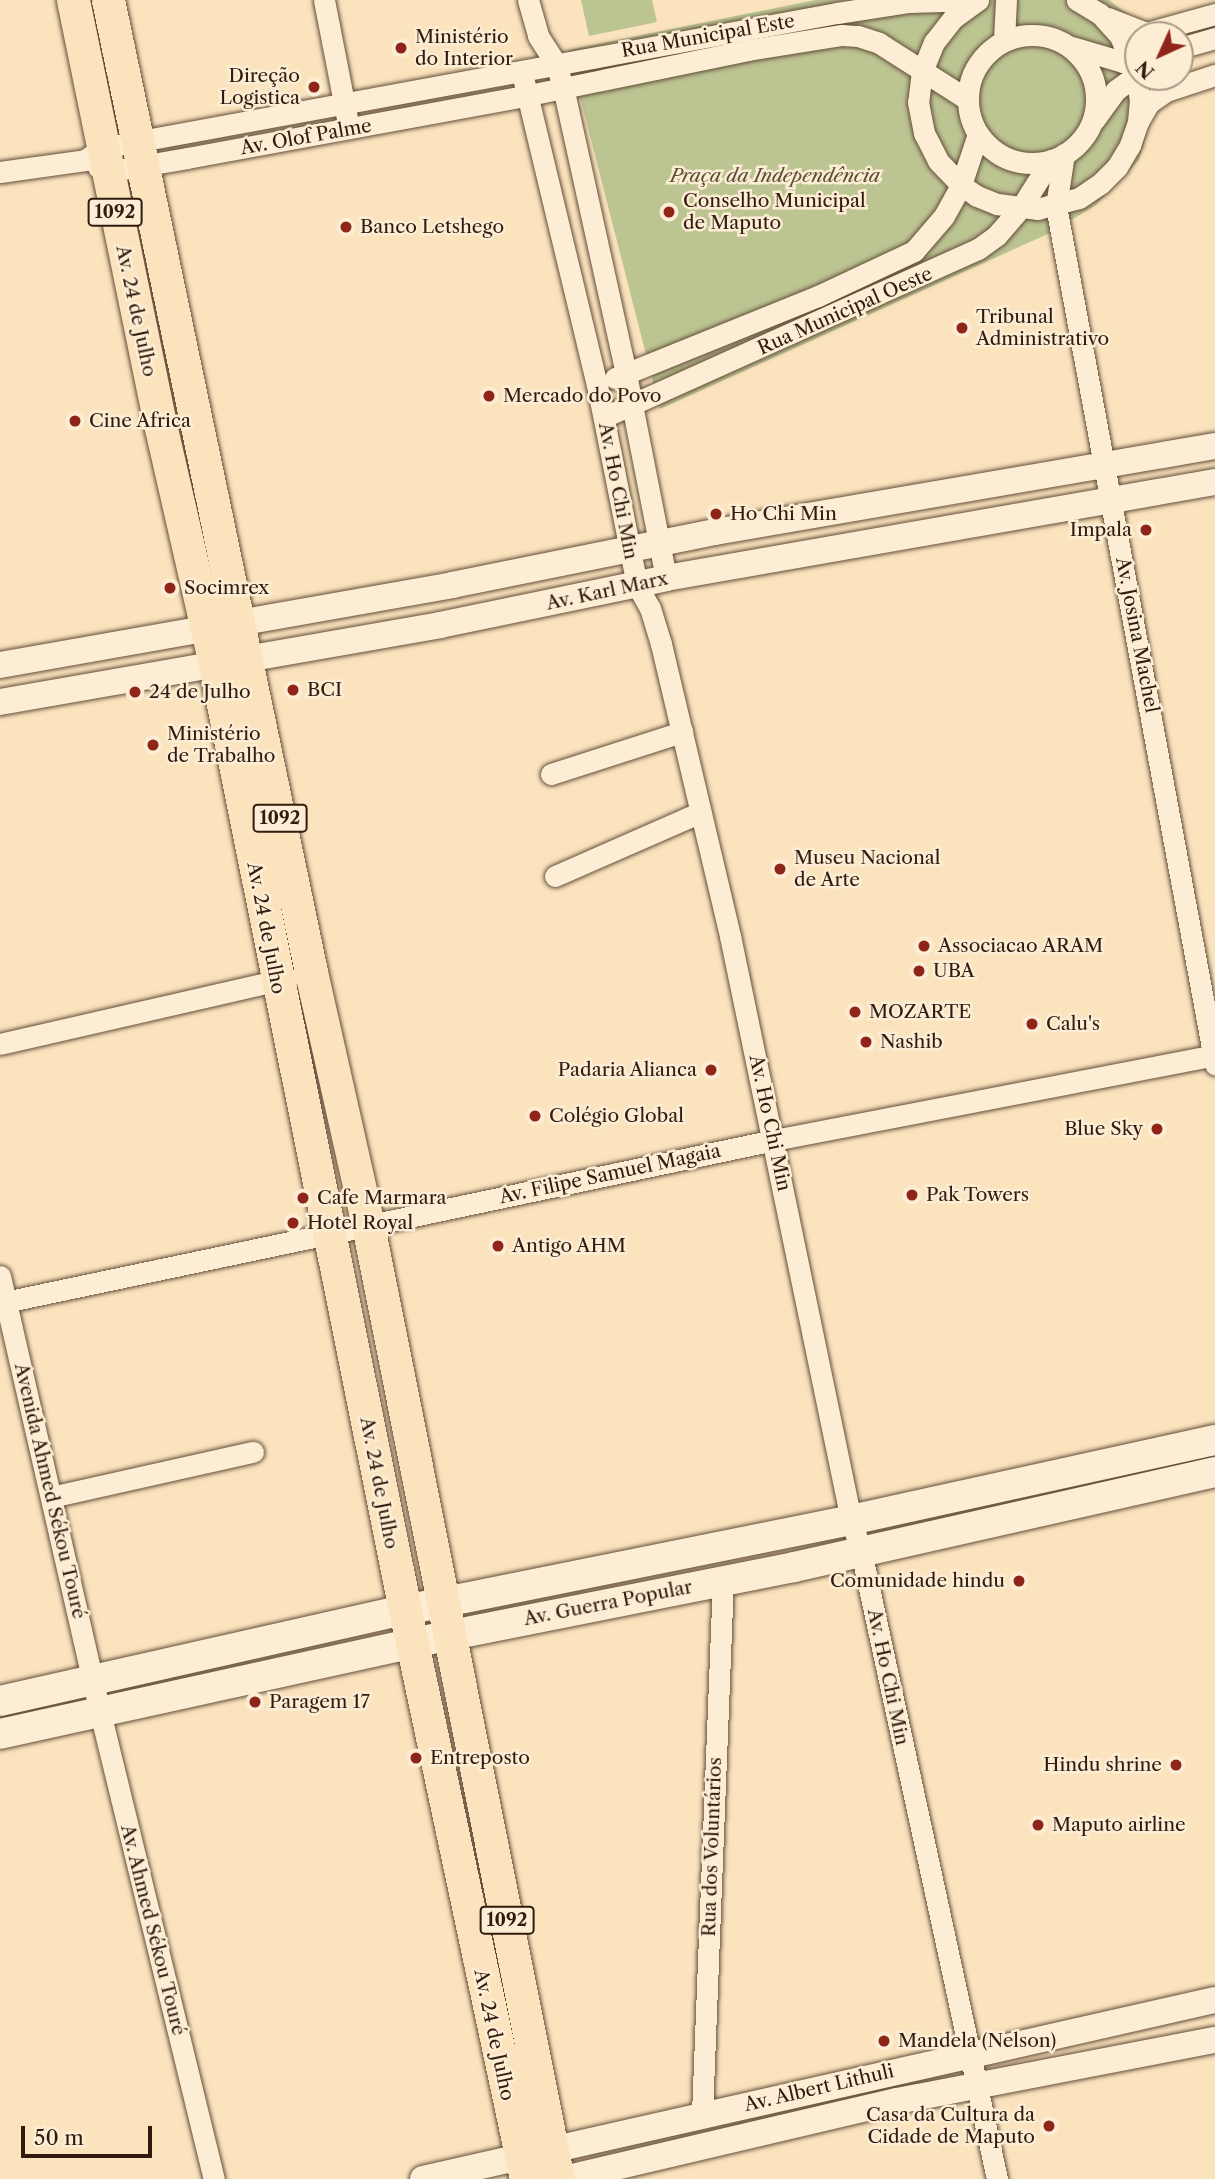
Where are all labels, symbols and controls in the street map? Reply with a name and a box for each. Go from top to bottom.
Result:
street label: Rua Municipal Este [619,10,797,62]
north arrow [1124,21,1194,91]
place label: Ministério do Interior [415,26,513,70]
marker: Ministério do Interior [393,40,409,56]
text: N [1131,56,1159,84]
place label: Direção Logistica [219,65,300,109]
marker: Direção Logistica [306,79,322,95]
street label: Av. Olof Palme [238,114,374,160]
park label: Praça da Independência [670,165,880,187]
place label: Conselho Municipal de Maputo [683,190,866,234]
road number: 1092 [87,197,143,226]
marker: Conselho Municipal de Maputo [661,204,677,220]
place label: Banco Letshego [360,216,504,238]
marker: Banco Letshego [338,219,354,235]
street label: Av. 24 de Julho [111,243,161,379]
street label: Rua Municipal Oeste [754,262,936,360]
place label: Tribunal Administrativo [976,306,1109,350]
marker: Tribunal Administrativo [954,320,970,336]
place label: Mercado do Povo [503,385,661,407]
marker: Mercado do Povo [481,388,497,404]
place label: Cine Africa [89,410,192,432]
marker: Cine Africa [67,413,83,429]
street label: Av. Ho Chi Min [594,421,642,561]
place label: Ho Chi Min [730,503,837,525]
marker: Ho Chi Min [708,506,724,522]
place label: Impala [1070,519,1132,541]
marker: Impala [1138,522,1154,538]
street label: Av. Josina Machel [1111,555,1163,715]
street label: Av. Karl Marx [544,567,670,615]
place label: Socimrex [184,577,269,599]
marker: Socimrex [162,580,178,596]
place label: BCI [307,679,342,701]
place label: 24 de Julho [149,681,251,703]
marker: BCI [285,682,301,698]
marker: 24 de Julho [127,684,143,700]
place label: Ministério de Trabalho [167,723,276,767]
marker: Ministério de Trabalho [145,737,161,753]
road number: 1092 [252,804,308,832]
place label: Museu Nacional de Arte [794,847,940,891]
street label: Av. 24 de Julho [242,860,290,996]
marker: Museu Nacional de Arte [772,861,788,877]
place label: Associacao ARAM [938,935,1104,957]
marker: Associacao ARAM [916,938,932,954]
place label: UBA [933,960,975,982]
marker: UBA [911,963,927,979]
place label: MOZARTE [869,1001,971,1023]
marker: MOZARTE [847,1004,863,1020]
place label: Calu's [1046,1013,1100,1035]
marker: Calu's [1024,1016,1040,1032]
place label: Nashib [880,1031,943,1053]
marker: Nashib [858,1034,874,1050]
street label: Av. Ho Chi Min [744,1053,796,1193]
place label: Padaria Alianca [557,1059,697,1081]
marker: Padaria Alianca [703,1062,719,1078]
place label: Colégio Global [549,1105,684,1127]
marker: Colégio Global [527,1108,543,1124]
place label: Blue Sky [1064,1118,1143,1140]
marker: Blue Sky [1149,1121,1165,1137]
street label: Av. Filipe Samuel Magaia [497,1139,723,1209]
place label: Pak Towers [926,1184,1030,1206]
place label: Cafe Marmara [317,1187,447,1209]
marker: Pak Towers [904,1187,920,1203]
marker: Cafe Marmara [295,1190,311,1206]
place label: Hotel Royal [307,1212,413,1234]
marker: Hotel Royal [285,1215,301,1231]
place label: Antigo AHM [512,1235,627,1257]
marker: Antigo AHM [490,1238,506,1254]
street label: Avenida Ahmed Sékou Touré [9,1360,91,1622]
street label: Av. 24 de Julho [355,1415,403,1551]
place label: Comunidade hindu [830,1570,1005,1592]
marker: Comunidade hindu [1011,1573,1027,1589]
street label: Av. Guerra Popular [522,1575,694,1631]
street label: Av. Ho Chi Min [862,1607,914,1747]
place label: Paragem 17 [269,1691,370,1713]
marker: Paragem 17 [247,1694,263,1710]
place label: Entreposto [430,1747,530,1769]
marker: Entreposto [408,1750,424,1766]
place label: Hindu shrine [1043,1754,1162,1776]
street label: Rua dos Voluntários [697,1756,727,1938]
marker: Hindu shrine [1168,1757,1184,1773]
place label: Maputo airline [1052,1814,1186,1836]
marker: Maputo airline [1030,1817,1046,1833]
street label: Av. Ahmed Sékou Touré [116,1822,190,2038]
road number: 1092 [479,1906,535,1934]
street label: Av. 24 de Julho [469,1967,519,2103]
place label: Mandela (Nelson) [898,2030,1056,2052]
marker: Mandela (Nelson) [876,2033,892,2049]
street label: Av. Albert Lithuli [742,2060,896,2116]
place label: Casa da Cultura da Cidade de Maputo [865,2104,1035,2148]
scale bar [24,2112,156,2156]
marker: Casa da Cultura da Cidade de Maputo [1041,2118,1057,2134]
text: 50 m [34,2125,84,2150]

